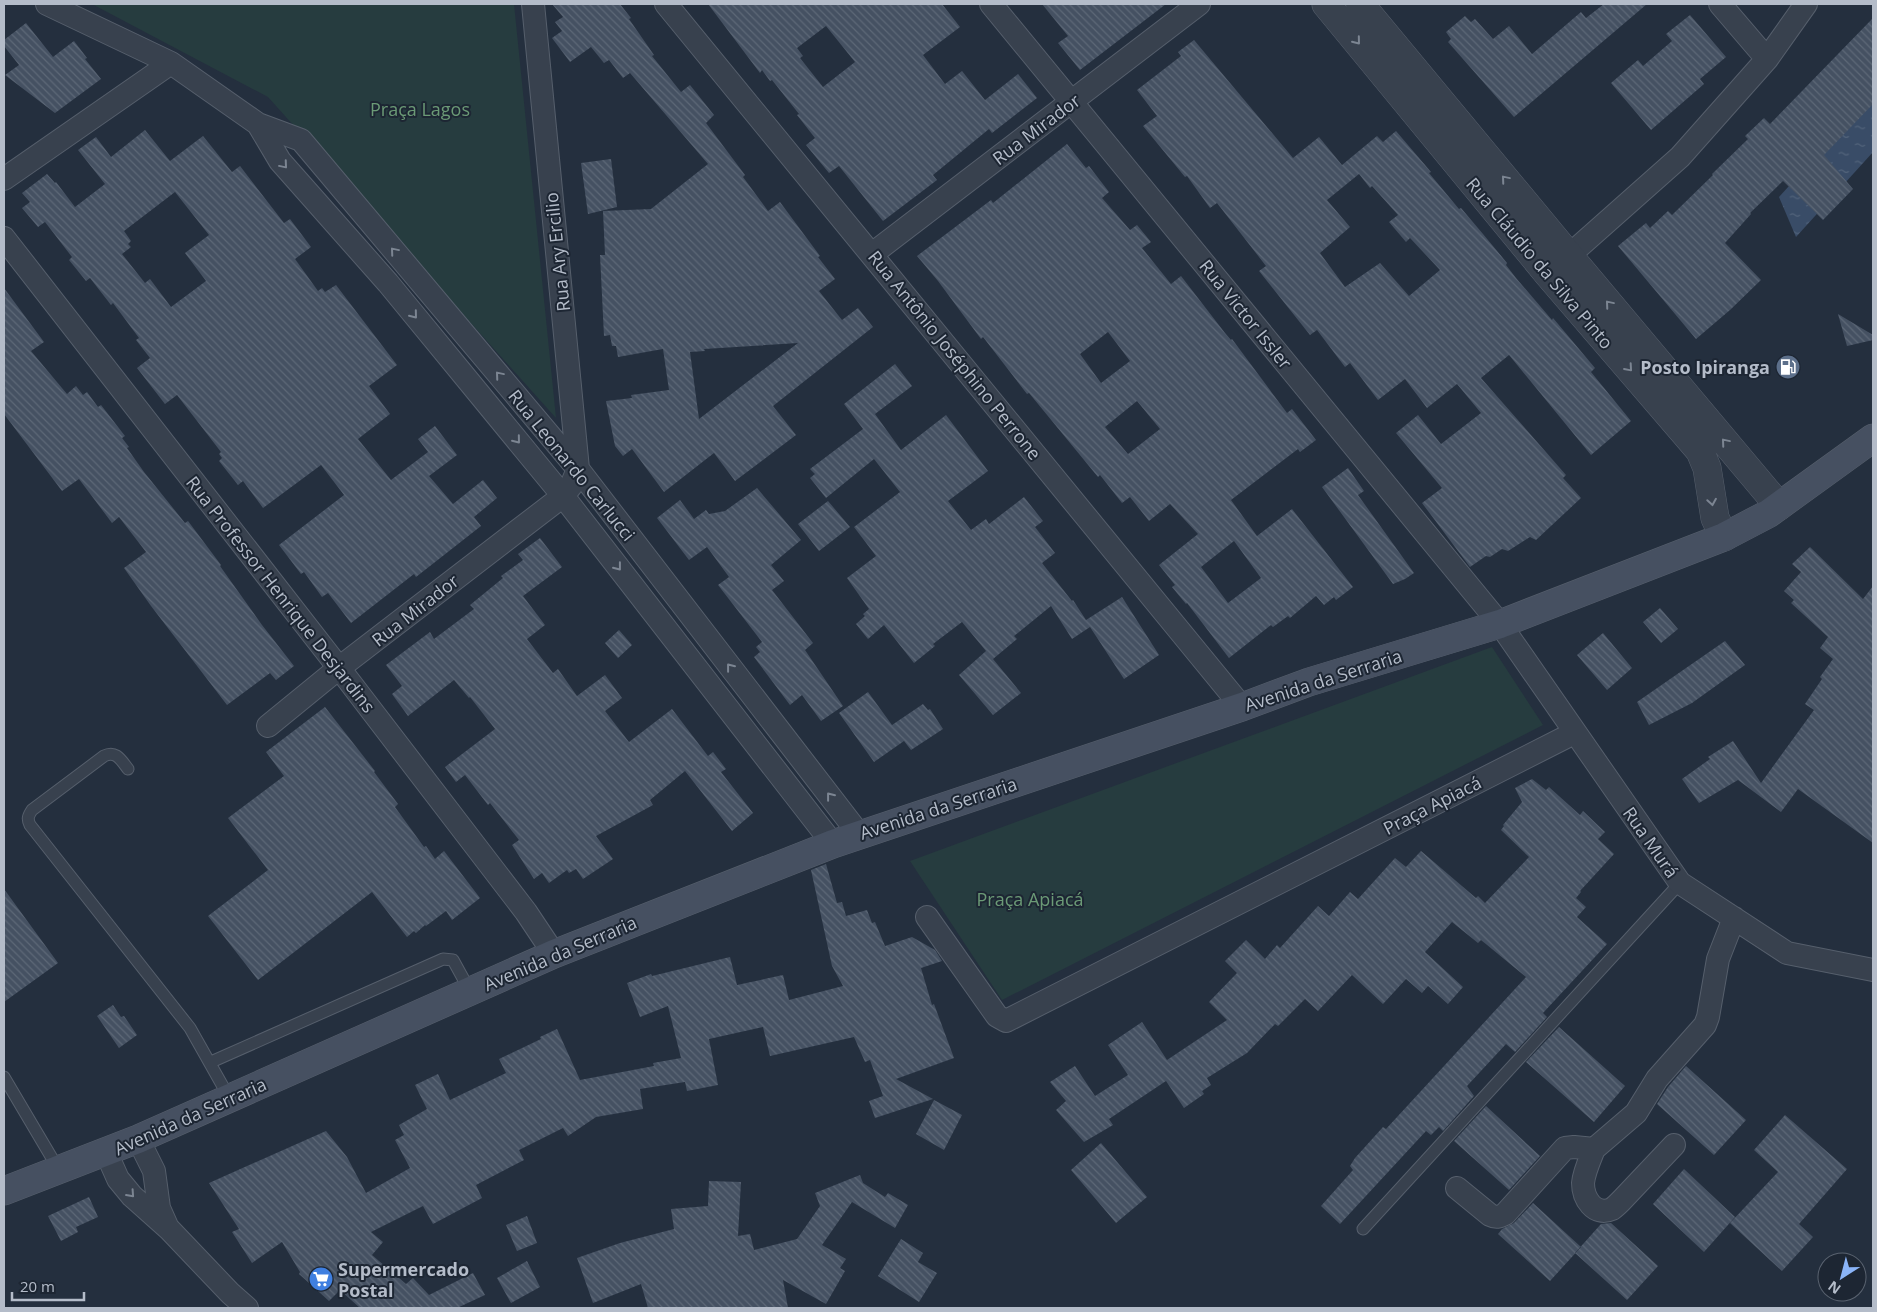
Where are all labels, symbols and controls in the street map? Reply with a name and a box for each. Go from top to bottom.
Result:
one-way arrow [1351,36,1360,45]
street label: Rua Mirador [987,88,1085,170]
park label: Praça Lagos [370,97,470,121]
one-way arrow [279,160,288,169]
street label: Rua Cláudio da Silva Pinto [1461,172,1619,354]
one-way arrow [1503,176,1511,185]
street label: Rua Ary Ercilio [539,191,575,313]
street label: Rua Antônio Joséphino Perrone [863,245,1047,465]
one-way arrow [392,248,400,257]
street label: Rua Victor Issler [1194,254,1298,374]
one-way arrow [1607,301,1615,310]
one-way arrow [408,309,416,318]
fuel station icon: Posto Ipiranga [1775,354,1801,380]
place label: Posto Ipiranga [1640,355,1770,379]
one-way arrow [1623,363,1632,372]
one-way arrow [496,372,505,381]
street label: Rua Leonardo Carlucci [503,384,641,546]
one-way arrow [511,435,520,444]
one-way arrow [1722,438,1731,447]
street label: Rua Professor Henrique Desjardins [181,471,381,717]
one-way arrow [1707,498,1717,507]
one-way arrow [612,562,621,571]
street label: Rua Mirador [367,568,464,652]
street label: Avenida da Serraria [1241,643,1405,717]
one-way arrow [728,664,736,673]
street label: Praça Apiacá [1379,770,1485,840]
street label: Avenida da Serraria [856,771,1020,845]
one-way arrow [827,793,835,802]
street label: Rua Murá [1618,802,1684,882]
park label: Praça Apiacá [976,887,1084,911]
street label: Avenida da Serraria [480,910,640,996]
street label: Avenida da Serraria [110,1072,270,1160]
one-way arrow [125,1188,134,1197]
north arrow [1817,1252,1867,1302]
place label: Supermercado Postal [338,1257,469,1302]
supermarket icon: Supermercado Postal [308,1266,334,1292]
scale bar [12,1270,85,1302]
text: 20 m [20,1276,55,1296]
text: N [1824,1277,1844,1299]

